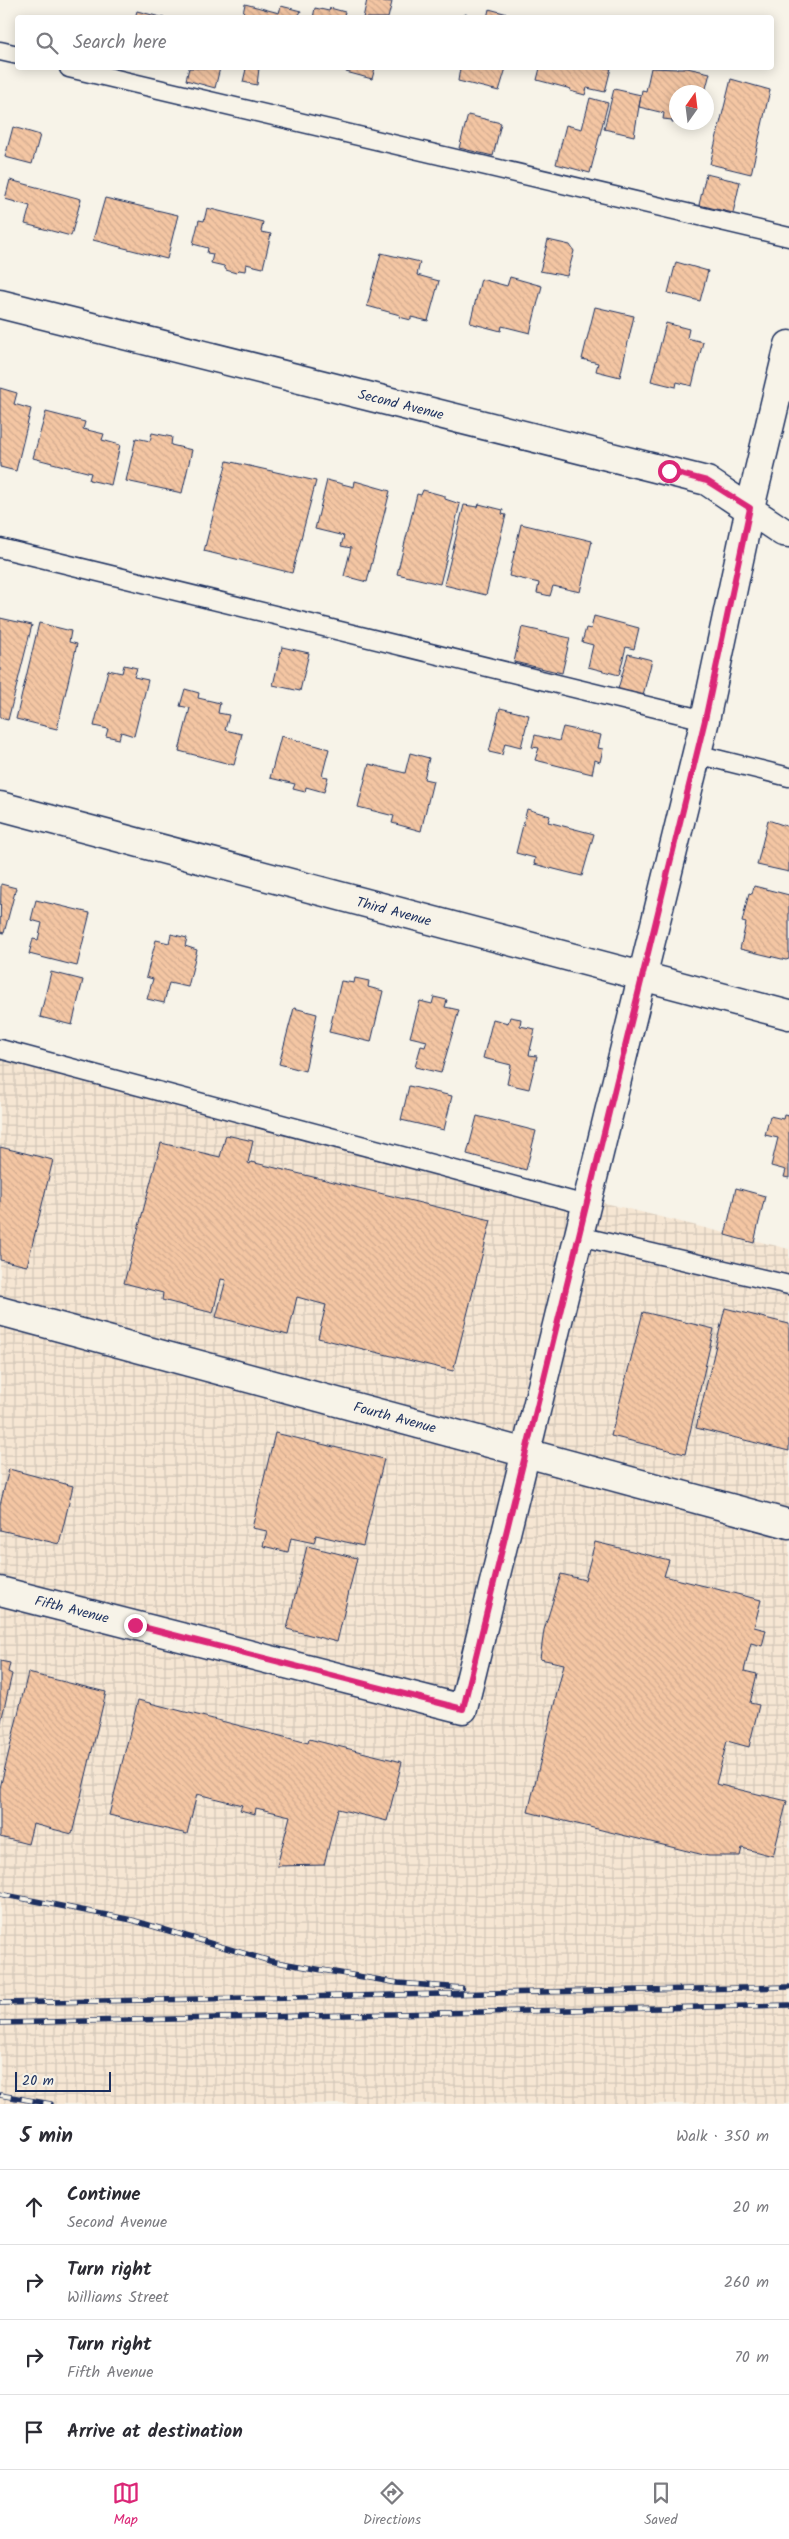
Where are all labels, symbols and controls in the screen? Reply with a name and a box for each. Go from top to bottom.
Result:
search box [15,15,774,70]
text: Search here [73,28,167,58]
icon: search [33,29,61,57]
north arrow [669,85,714,130]
street label: Second Avenue [356,384,447,426]
route start [658,460,681,483]
street label: Third Avenue [354,891,434,933]
street label: Fourth Avenue [351,1396,439,1440]
street label: Fifth Avenue [32,1590,112,1630]
route end [124,1614,147,1637]
scale bar [15,2069,111,2092]
text: 20 m [22,2070,54,2092]
text: 5 min [20,2120,73,2153]
text: Walk · 350 m [676,2124,769,2149]
text: Continue [67,2180,140,2210]
icon: ahead [20,2193,48,2221]
text: 20 m [733,2195,769,2220]
text: Second Avenue [67,2210,167,2235]
text: Turn right [67,2255,152,2285]
icon: right [20,2268,48,2296]
text: 260 m [724,2270,769,2295]
text: Williams Street [67,2285,169,2310]
text: Turn right [67,2330,152,2360]
icon: right [20,2343,48,2371]
text: 70 m [734,2345,769,2370]
text: Fifth Avenue [67,2360,153,2385]
text: Arrive at destination [67,2417,243,2447]
icon: arrive [20,2418,48,2446]
tab: Map [112,2479,140,2531]
tab: Directions [363,2479,421,2531]
tab: Saved [644,2479,677,2531]

